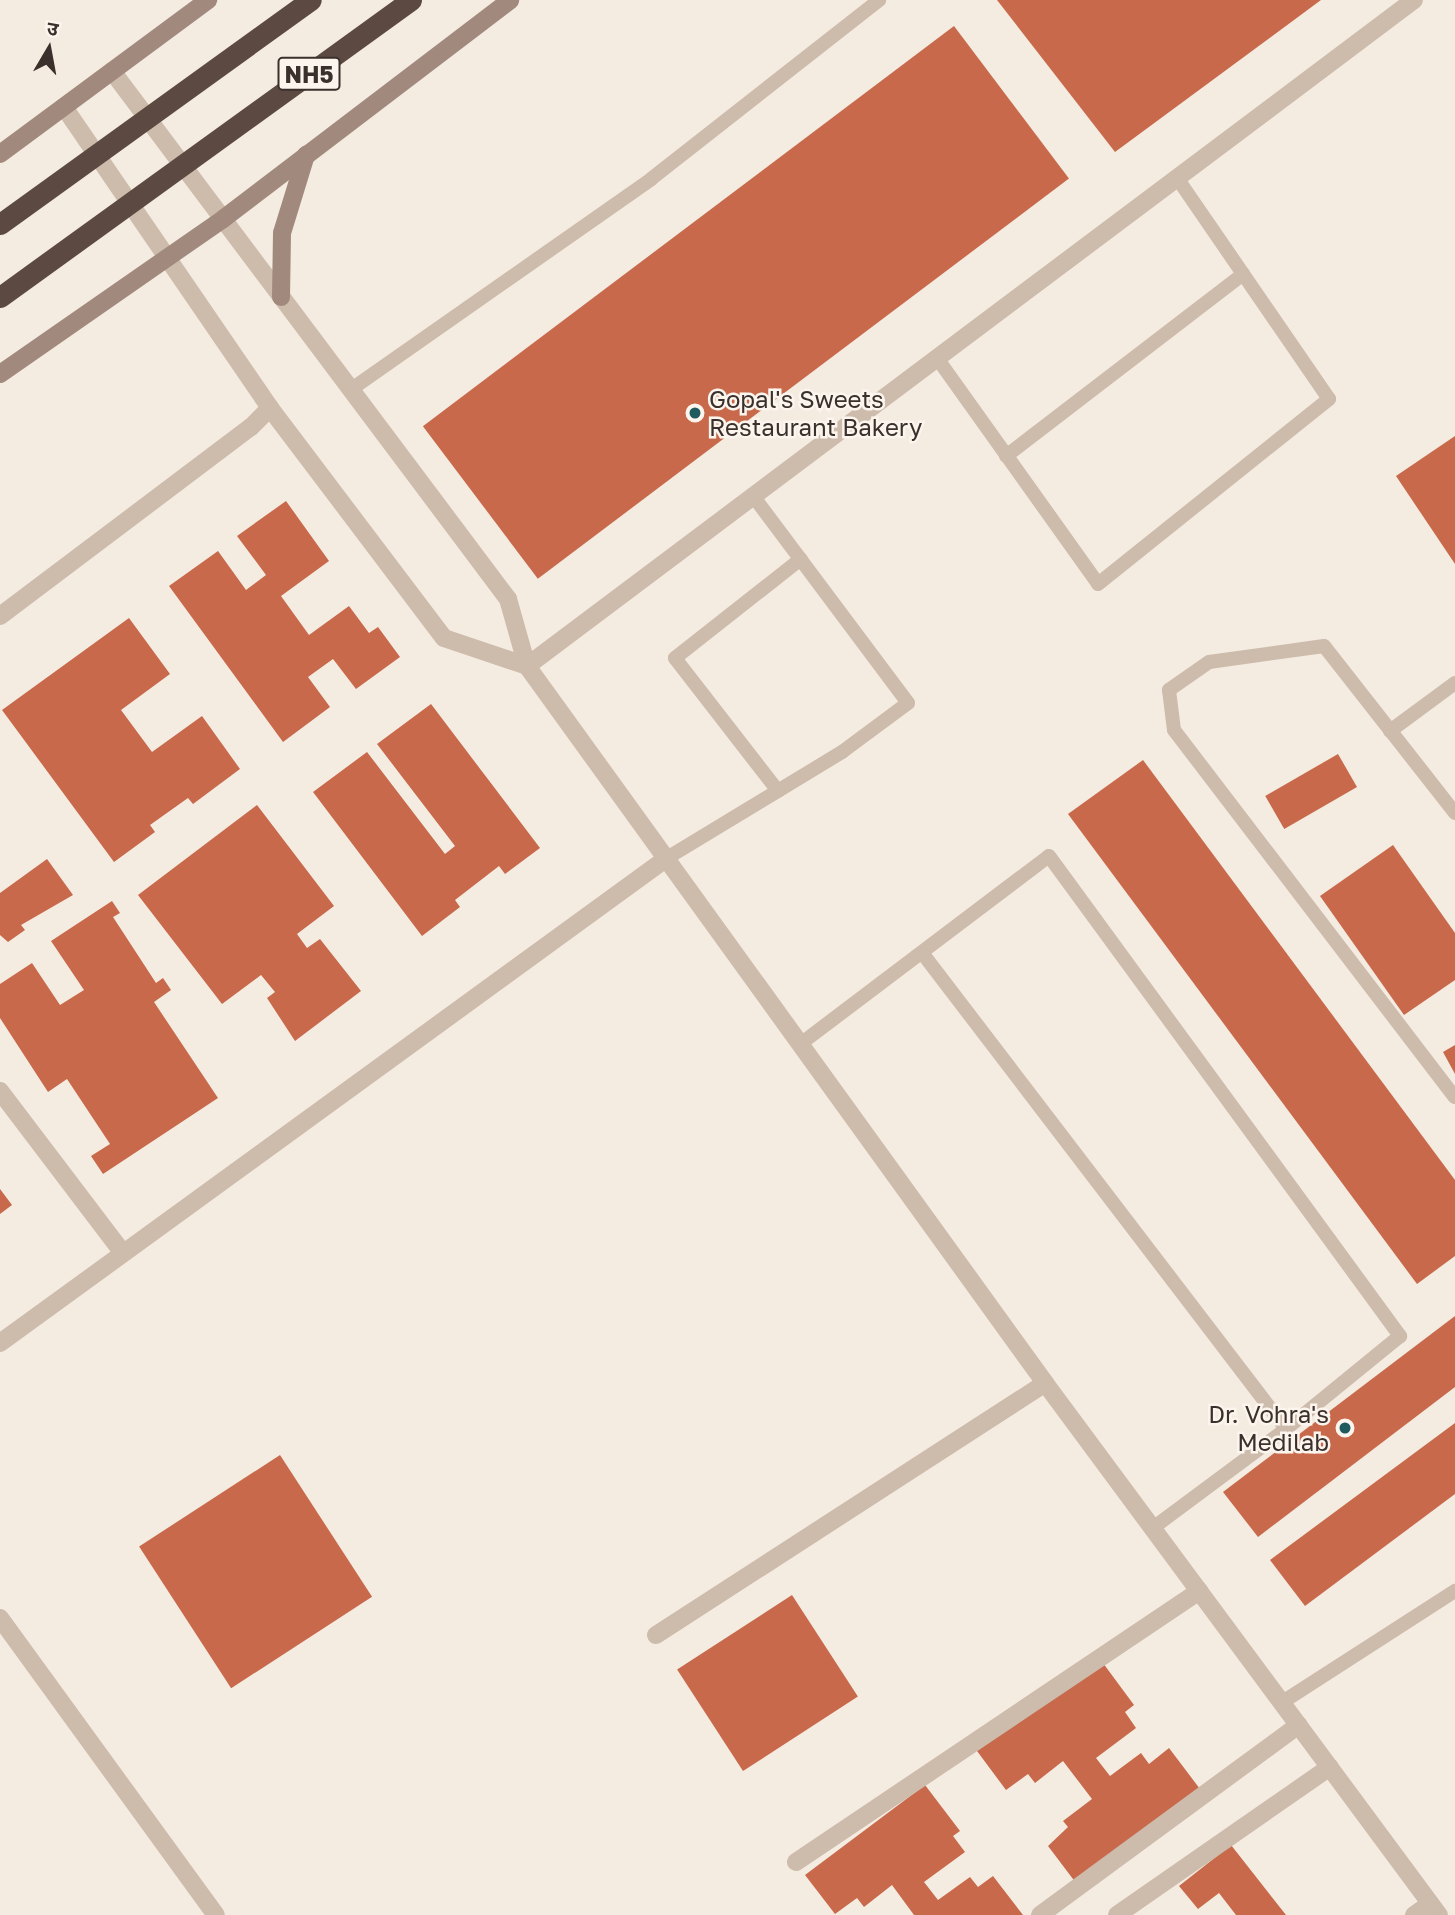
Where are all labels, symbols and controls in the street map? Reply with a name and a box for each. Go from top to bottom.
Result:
north arrow [14,14,84,84]
text: उ [45,16,60,40]
road number: NH5 [278,54,340,94]
place label: Gopal's Sweets Restaurant Bakery [709,385,922,441]
marker: Gopal's Sweets Restaurant Bakery [687,405,703,421]
place label: Dr. Vohra's Medilab [1208,1400,1329,1456]
marker: Dr. Vohra's Medilab [1335,1418,1355,1438]

